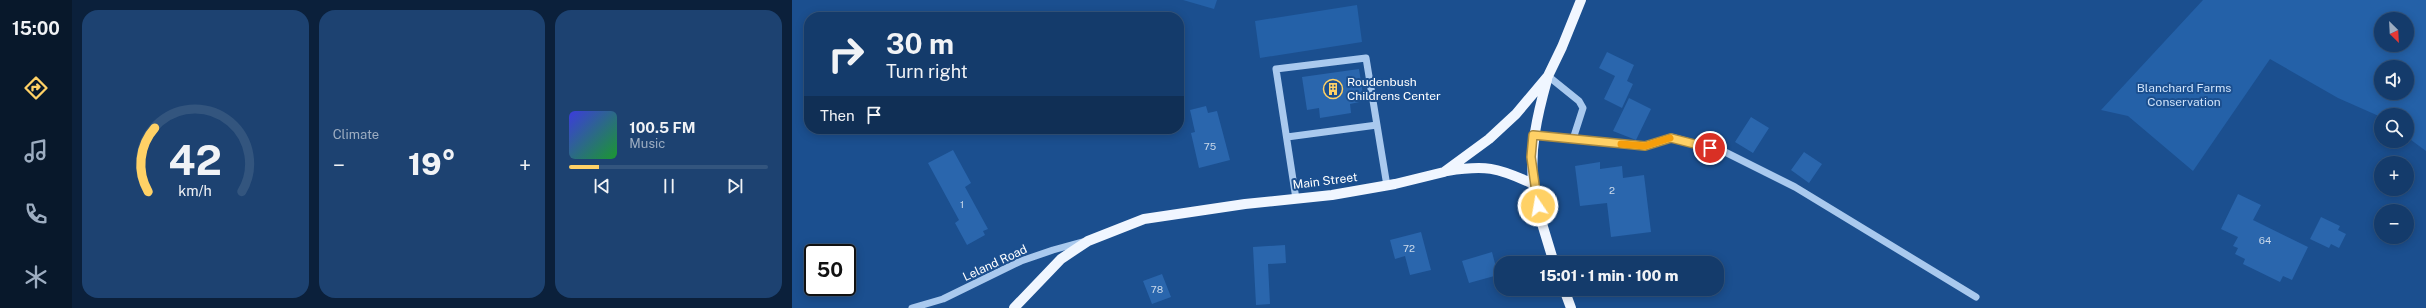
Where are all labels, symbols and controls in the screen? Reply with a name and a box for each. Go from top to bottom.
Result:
north arrow [2374,12,2414,52]
map controls [2374,12,2414,244]
text: 15:00 [12,18,60,39]
text: 30 m [886,27,954,60]
icon: right [820,28,872,80]
button: sound [2374,60,2414,100]
text: Turn right [886,61,968,82]
icon: directions [22,74,50,102]
place label: Roudenbush Childrens Center [1347,75,1441,103]
building icon: Roudenbush Childrens Center [1322,78,1344,100]
park label: Blanchard Farms Conservation [2137,81,2231,109]
icon: arrive [863,104,885,126]
text: Then [820,107,855,124]
button: search [2374,108,2414,148]
text: 100.5 FM [629,119,696,136]
text: Climate [333,127,379,142]
pin [1693,131,1727,165]
text: 42 [168,135,222,184]
text: Music [629,136,665,151]
icon: music [22,137,50,165]
icon: arrive [1699,137,1721,159]
house number: 75 [1204,140,1216,152]
text: 19° [408,146,456,182]
text: − [333,152,345,178]
text: + [519,152,531,178]
button: + [2374,156,2414,196]
street label: Main Street [1292,170,1359,192]
icon: previous [591,175,613,197]
icon: pause [658,175,680,197]
icon: next [724,175,746,197]
text: km/h [179,182,212,199]
house number: 2 [1609,184,1615,196]
position arrow [1517,185,1559,227]
house number: 1 [960,198,964,210]
icon: phone [22,200,50,228]
button: − [2374,204,2414,244]
house number: 64 [2259,234,2271,246]
street label: Leland Road [961,242,1029,284]
house number: 72 [1403,242,1415,254]
speed limit sign: 50 [804,244,856,296]
icon: climate [22,263,50,291]
text: 15:01 · 1 min · 100 m [1540,267,1678,284]
house number: 78 [1151,283,1163,295]

